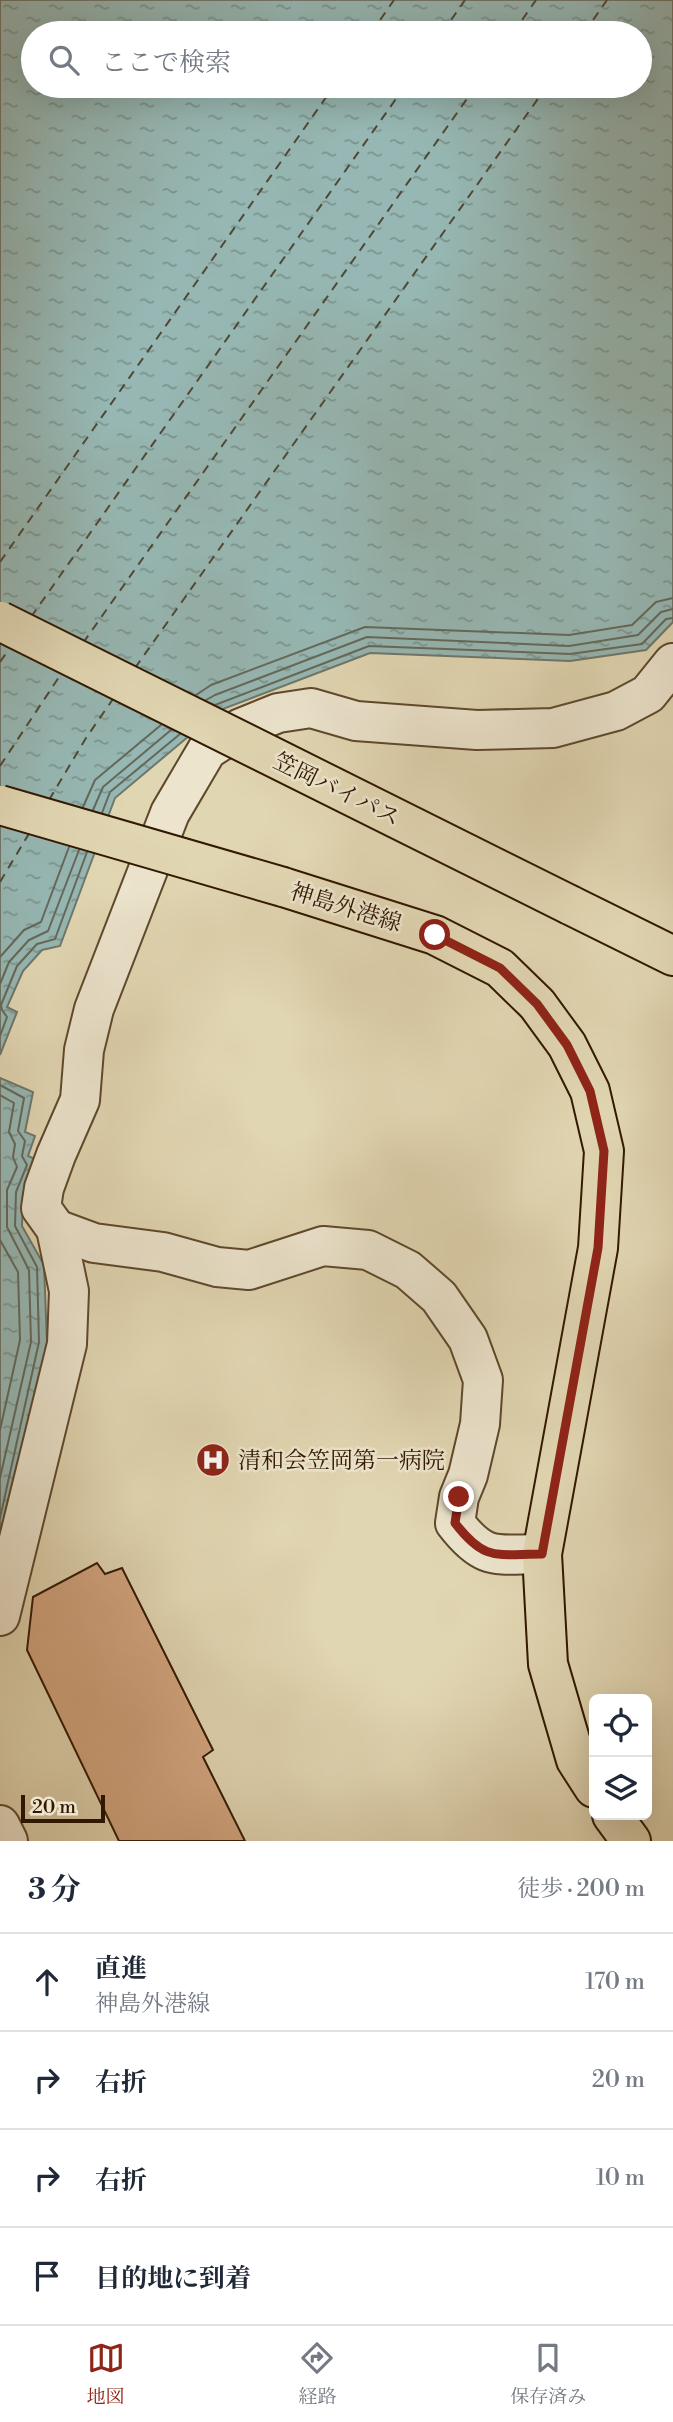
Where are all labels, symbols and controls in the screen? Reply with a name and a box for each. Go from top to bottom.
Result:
search box [21,21,652,98]
icon: search [45,41,83,79]
text: ここで検索 [101,47,231,79]
street label: 笠岡バイパス [269,747,405,833]
street label: 神島外港線 [287,878,405,938]
route start [419,919,450,950]
hospital icon: 清和会笠岡第一病院 [194,1441,232,1479]
place label: 清和会笠岡第一病院 [238,1447,445,1475]
route end [443,1481,474,1512]
map controls [589,1694,652,1820]
button: locate [589,1694,652,1757]
button: layers [589,1757,652,1820]
scale bar [21,1792,105,1824]
text: 20 m [32,1795,76,1819]
text: 3 分 [28,1871,81,1909]
text: 徒歩 · 200 m [517,1875,645,1903]
text: 直進 [95,1953,147,1985]
icon: ahead [28,1963,66,2001]
text: 170 m [585,1968,645,1996]
text: 神島外港線 [95,1990,210,2018]
icon: right [28,2061,66,2099]
text: 20 m [592,2066,645,2094]
text: 右折 [95,2067,147,2099]
icon: right [28,2159,66,2197]
text: 10 m [596,2164,645,2192]
text: 右折 [95,2165,147,2197]
icon: arrive [28,2257,66,2295]
text: 目的地に到着 [95,2263,251,2295]
tab: 地図 [87,2339,125,2409]
tab: 経路 [298,2339,336,2409]
tab: 保存済み [510,2339,586,2409]

